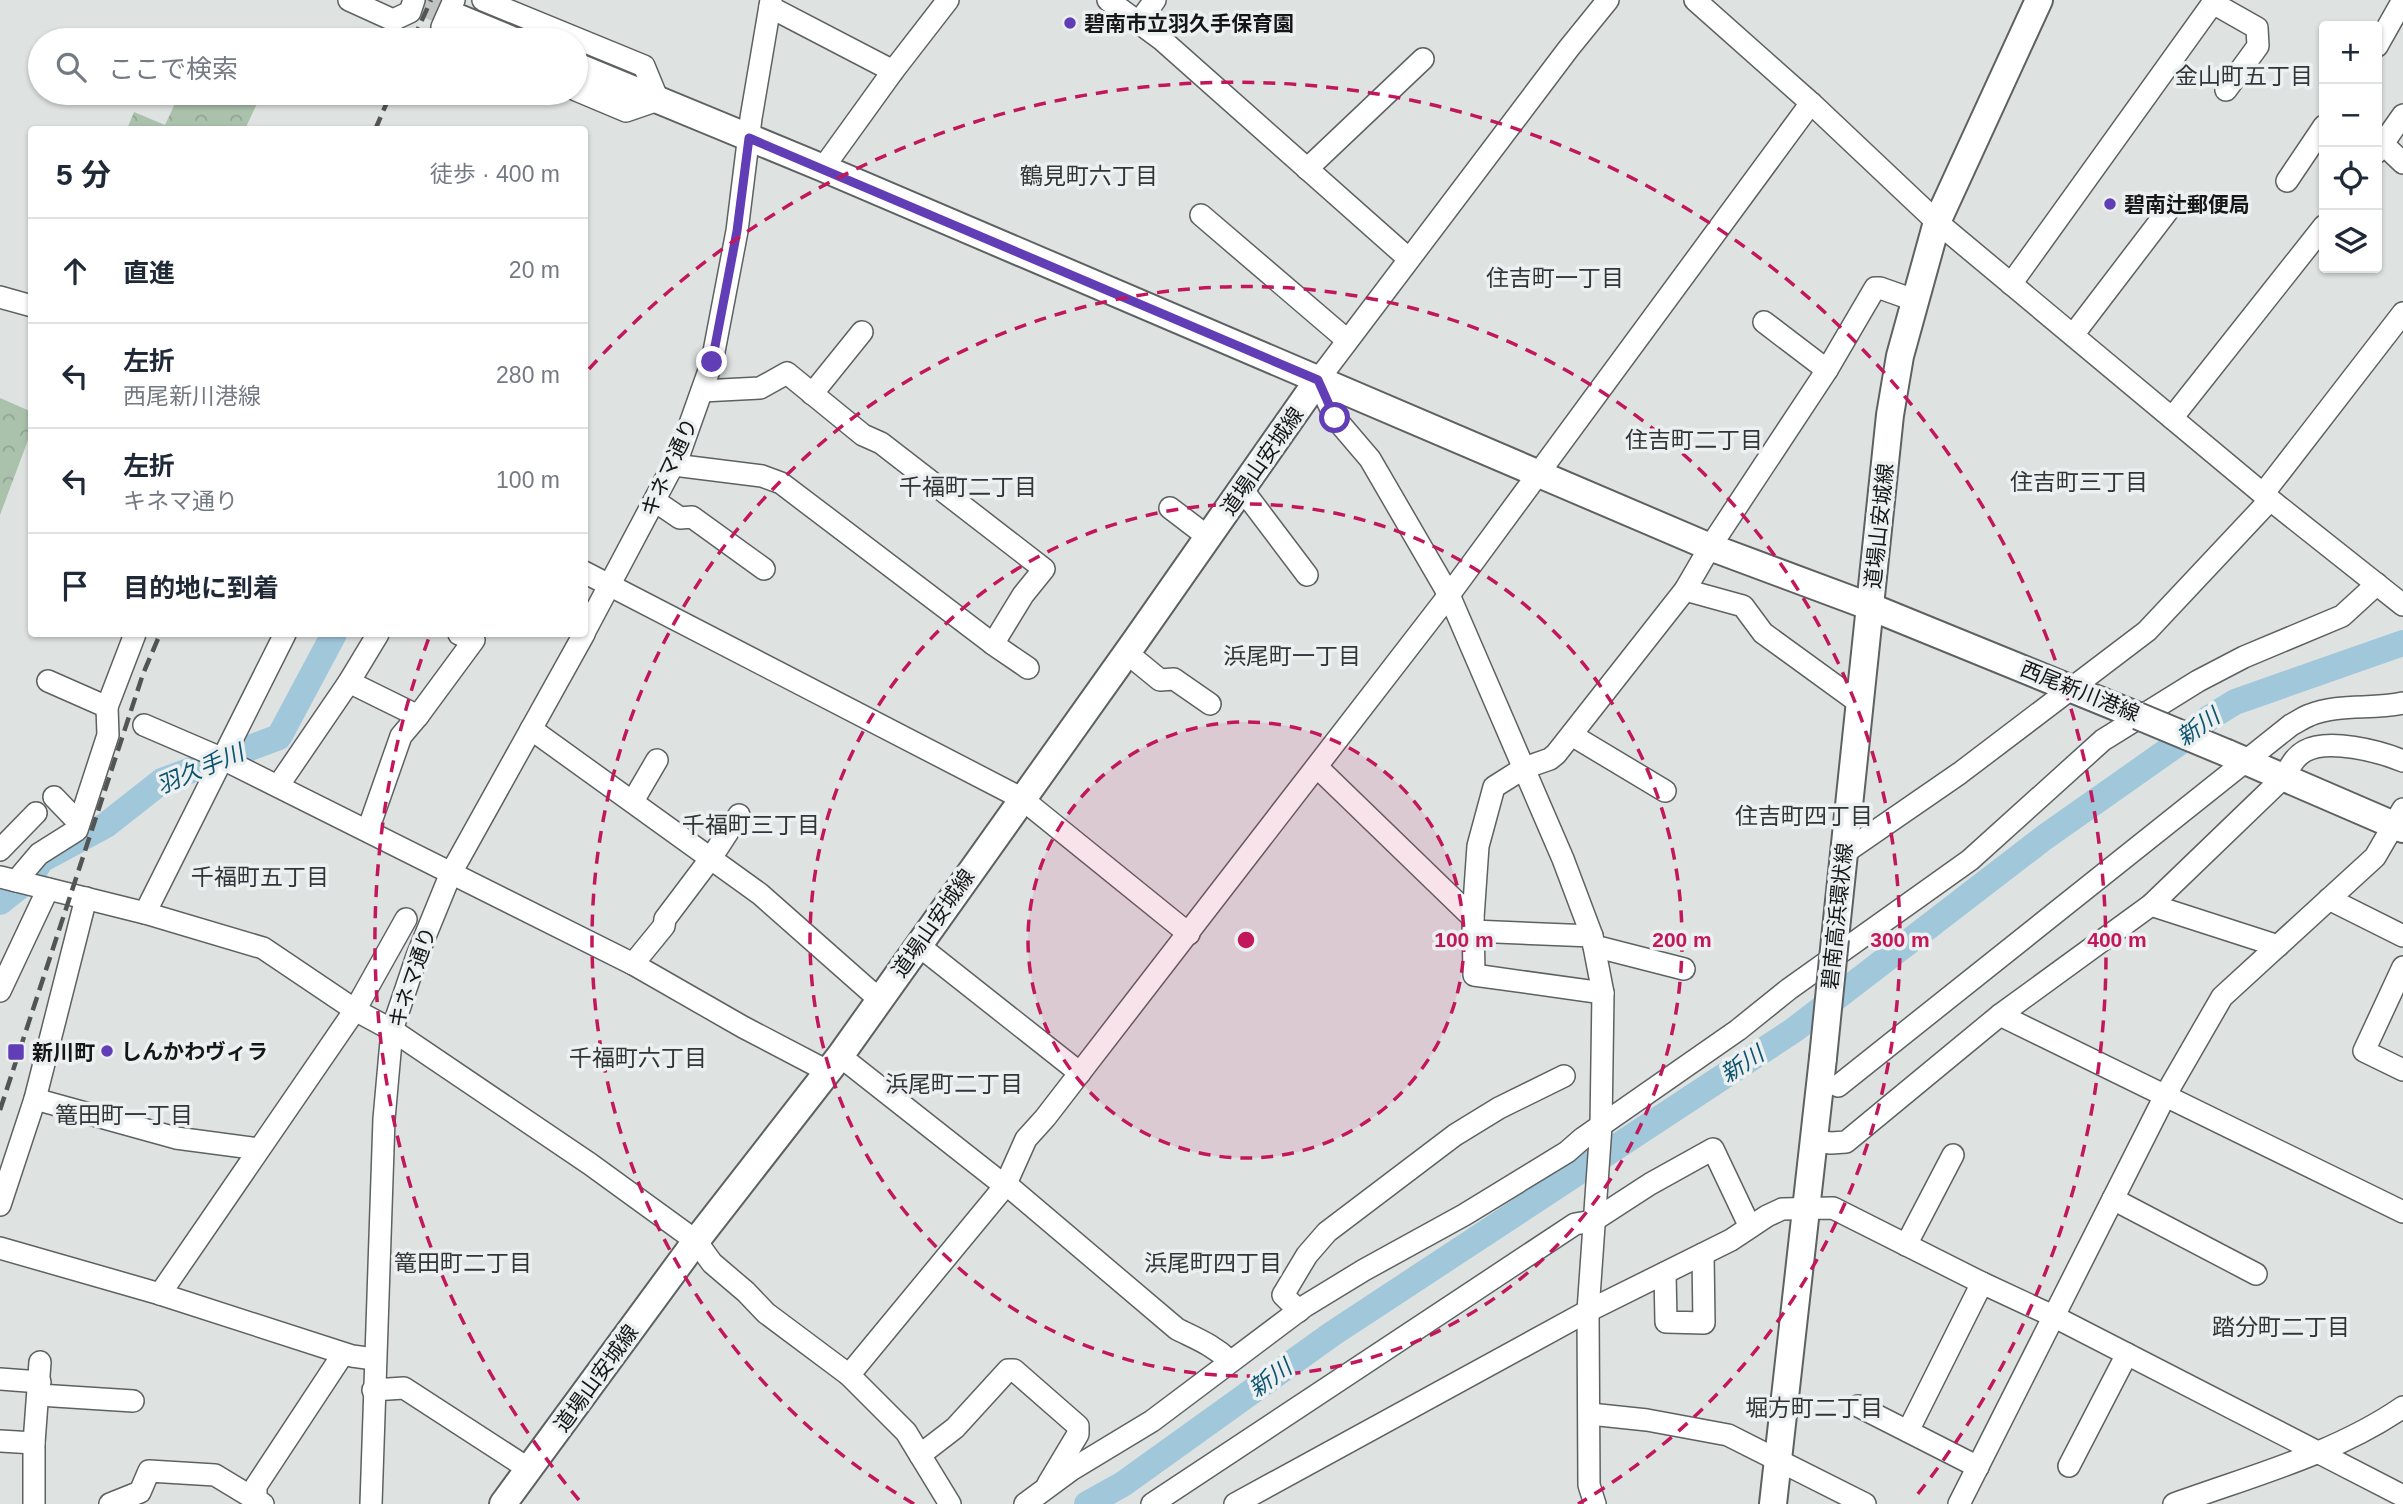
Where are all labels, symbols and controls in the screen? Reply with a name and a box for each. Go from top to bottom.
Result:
place label: 碧南市立羽久手保育園 [1084,12,1294,35]
marker: 碧南市立羽久手保育園 [1062,15,1078,31]
map controls [2319,21,2382,273]
button: + [2319,21,2382,84]
search box [28,28,588,105]
icon: search [52,48,90,86]
text: ここで検索 [108,54,238,84]
district label: 金山町五丁目 [2175,63,2313,89]
button: − [2319,84,2382,147]
button: locate [2319,147,2382,210]
text: 5 分 [56,158,111,191]
text: 徒歩 · 400 m [430,161,560,187]
district label: 鶴見町六丁目 [1020,163,1158,189]
place label: 碧南辻郵便局 [2124,193,2250,216]
marker: 碧南辻郵便局 [2102,196,2118,212]
button: layers [2319,210,2382,273]
icon: ahead [56,252,94,290]
text: 20 m [509,257,560,283]
text: 直進 [123,258,175,288]
district label: 住吉町一丁目 [1486,265,1624,291]
text: 左折 [123,346,175,376]
route end [696,346,727,377]
icon: left [56,357,94,395]
text: 280 m [496,362,560,388]
text: 西尾新川港線 [123,383,261,409]
route start [1319,402,1350,433]
street label: 道場山安城線 [1216,403,1308,519]
street label: キネマ通り [636,415,702,519]
district label: 住吉町二丁目 [1625,427,1763,453]
text: 左折 [123,451,175,481]
icon: left [56,462,94,500]
street label: 道場山安城線 [1861,462,1897,590]
text: 100 m [496,467,560,493]
district label: 住吉町三丁目 [2010,469,2148,495]
district label: 千福町二丁目 [899,474,1037,500]
text: キネマ通り [123,488,238,514]
icon: arrive [56,567,94,605]
text: 目的地に到着 [123,573,279,603]
district label: 浜尾町一丁目 [1223,643,1361,669]
street label: 西尾新川港線 [2017,657,2143,725]
water label: 新川 [2172,701,2227,751]
water label: 羽久手川 [153,738,250,799]
district label: 住吉町四丁目 [1735,803,1873,829]
district label: 千福町三丁目 [682,812,820,838]
street label: 碧南高浜環状線 [1818,842,1856,990]
district label: 千福町五丁目 [191,864,329,890]
street label: 道場山安城線 [887,865,979,981]
street label: キネマ通り [384,924,440,1030]
centre of rings [1234,928,1258,952]
text: 100 m [1434,928,1494,951]
text: 200 m [1652,928,1712,951]
text: 300 m [1870,928,1930,951]
text: 400 m [2087,928,2147,951]
water label: 新川 [1716,1039,1771,1087]
place label: しんかわヴィラ [121,1040,268,1063]
place label: 新川町 [32,1041,95,1064]
marker: 新川町 [6,1042,26,1062]
marker: しんかわヴィラ [99,1043,115,1059]
district label: 千福町六丁目 [569,1045,707,1071]
district label: 浜尾町二丁目 [885,1071,1023,1097]
district label: 篭田町一丁目 [55,1102,193,1128]
district label: 篭田町二丁目 [394,1250,532,1276]
district label: 浜尾町四丁目 [1144,1250,1282,1276]
district label: 踏分町二丁目 [2212,1314,2350,1340]
street label: 道場山安城線 [550,1320,642,1436]
water label: 新川 [1244,1352,1299,1402]
district label: 堀方町二丁目 [1745,1395,1883,1421]

